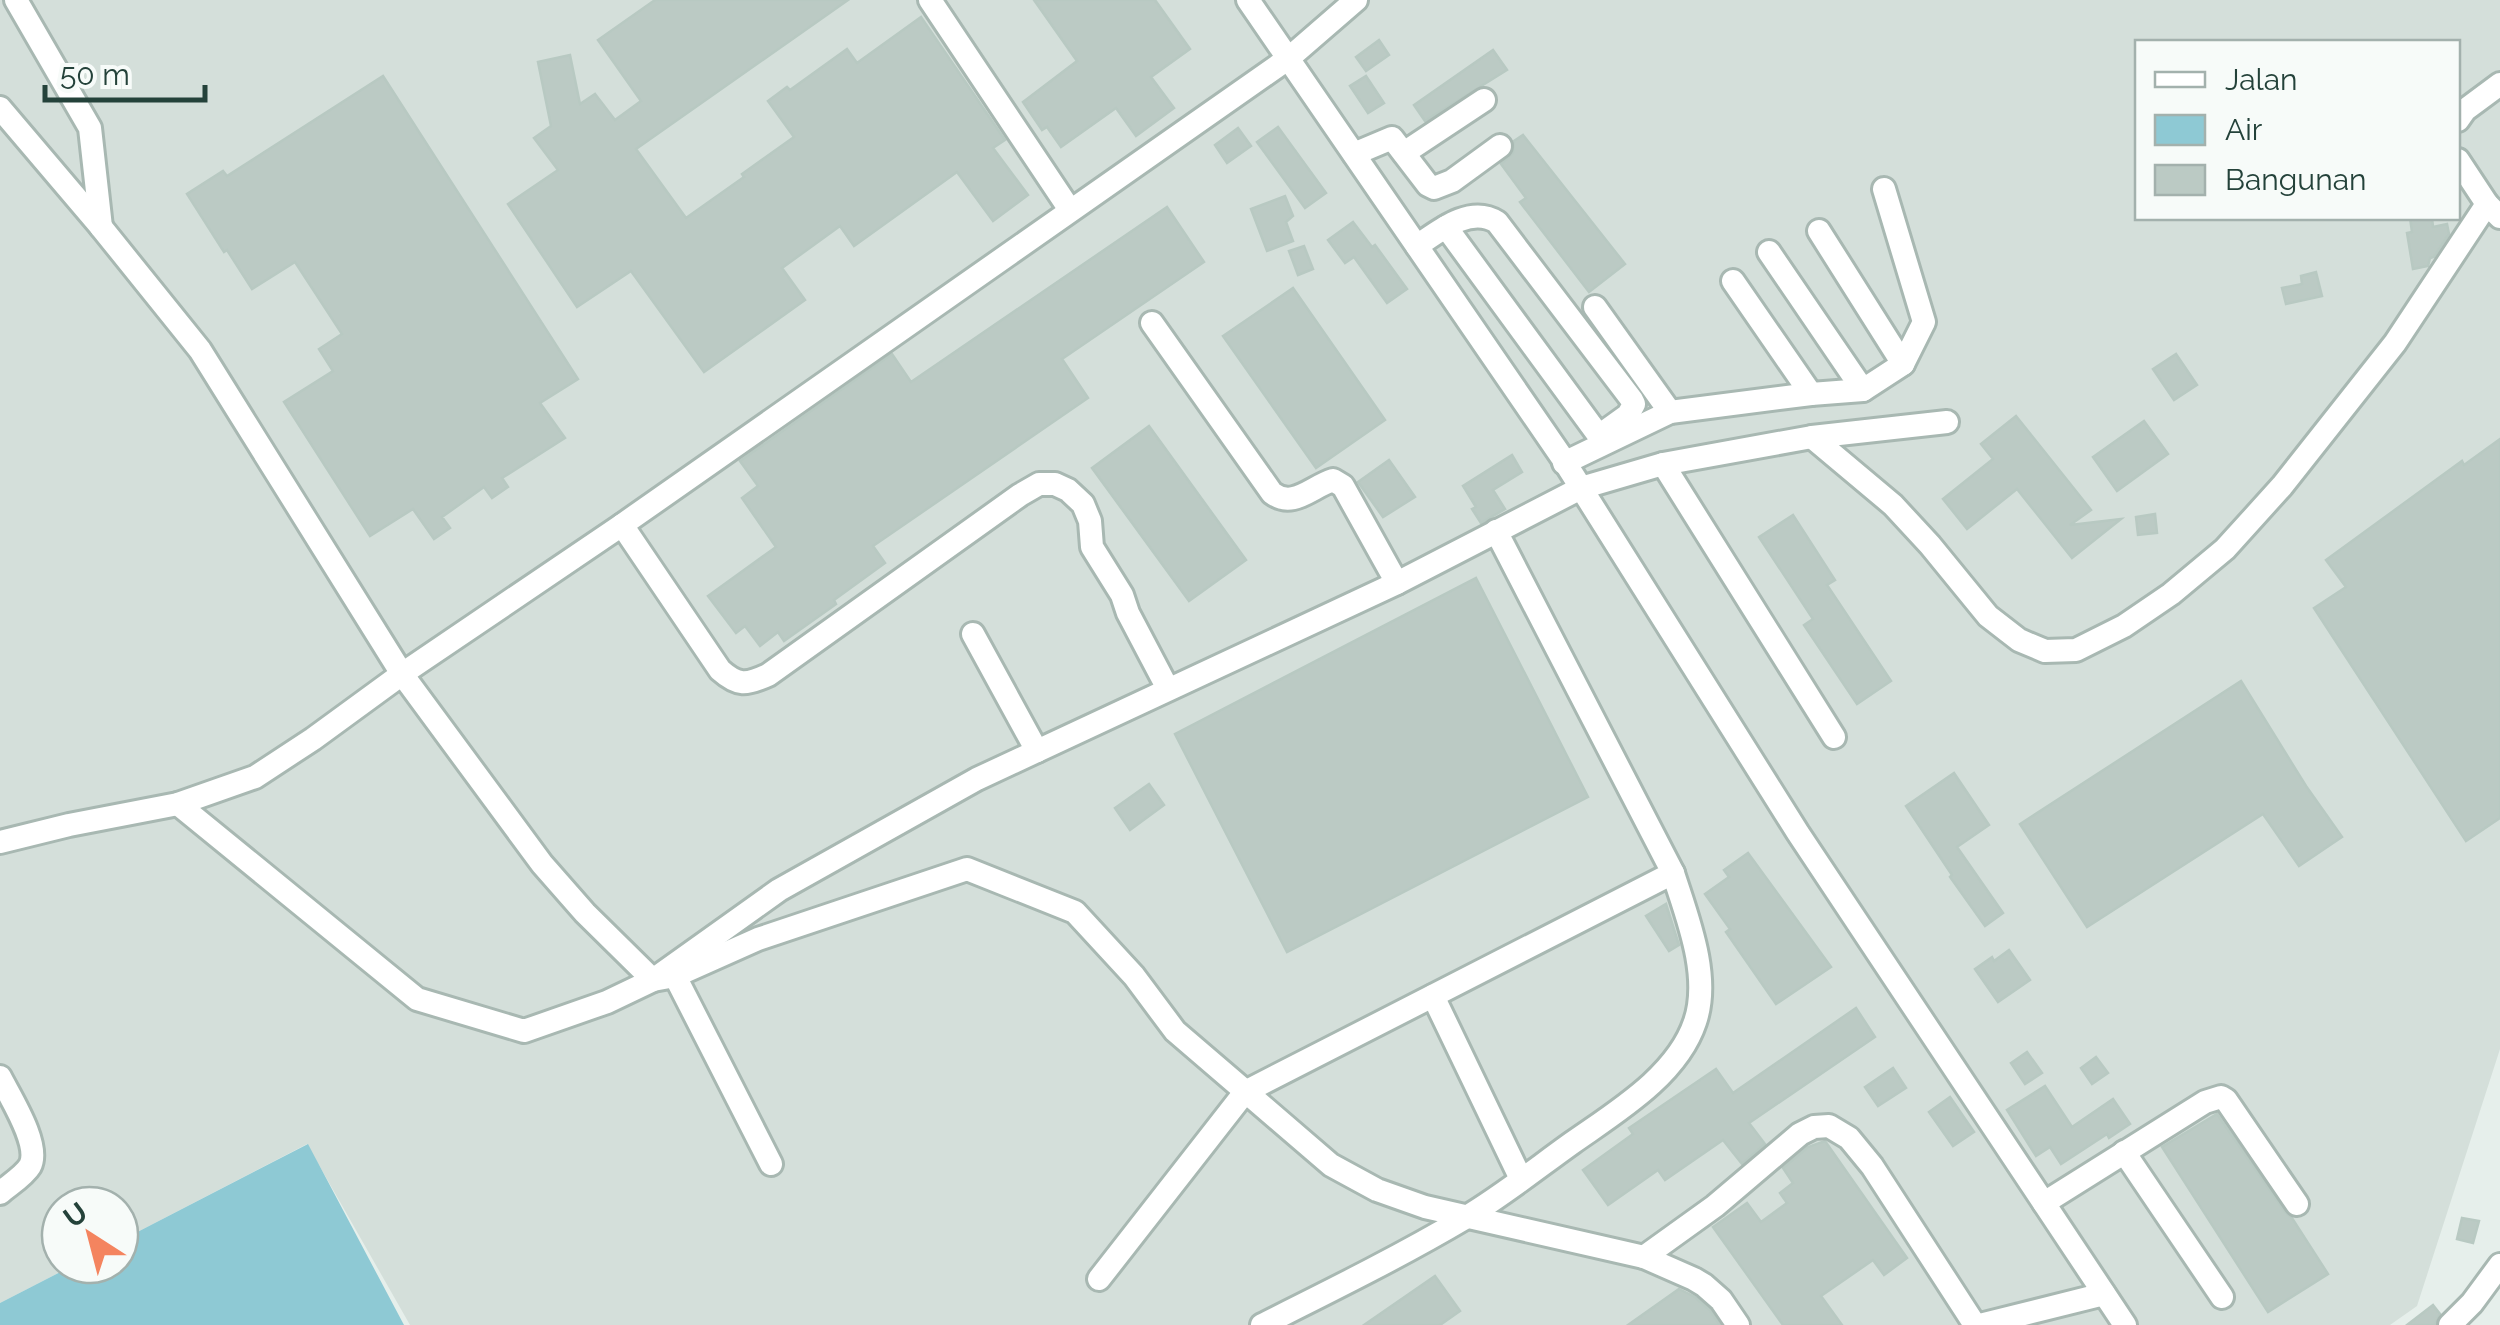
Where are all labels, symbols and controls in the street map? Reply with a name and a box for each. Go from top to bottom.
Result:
scale bar [45,40,205,102]
legend [2135,40,2460,220]
text: 50 m [60,57,130,92]
text: Jalan [2225,62,2298,97]
text: Air [2225,112,2263,147]
text: Bangunan [2225,162,2367,197]
north arrow [40,1185,140,1285]
text: U [57,1196,94,1235]

